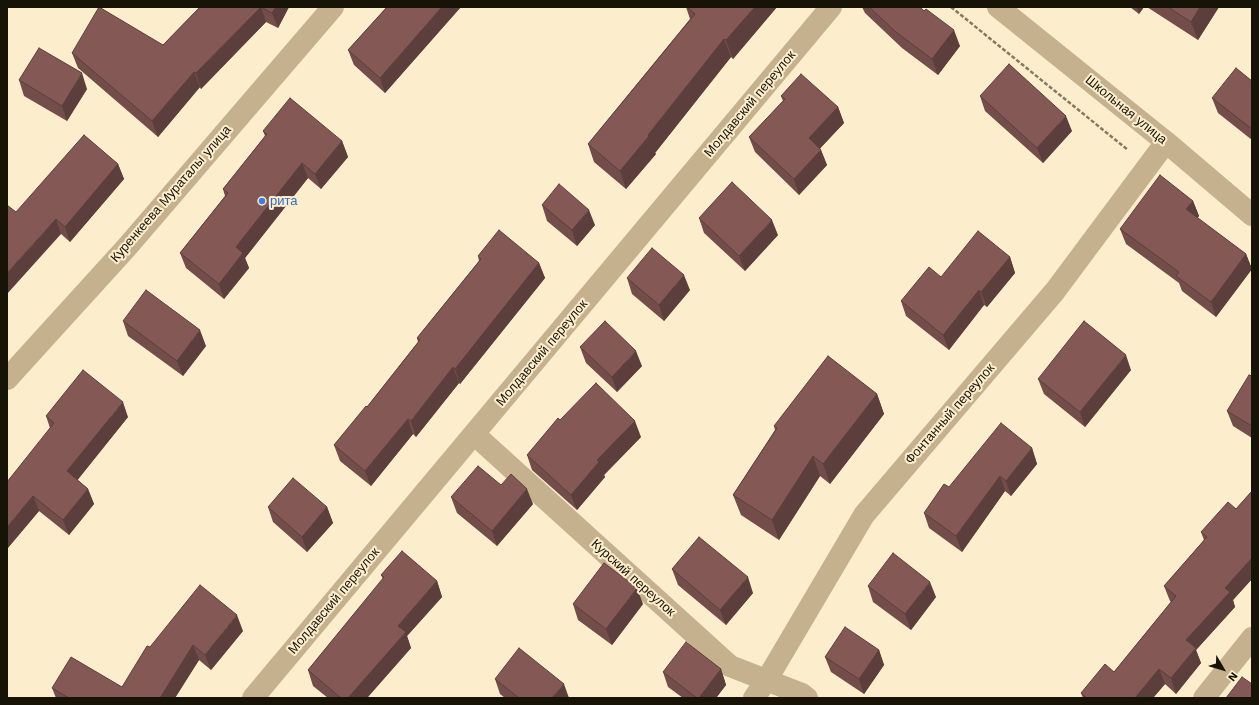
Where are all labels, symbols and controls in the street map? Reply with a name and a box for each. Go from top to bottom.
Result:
street label: Молдавский переулок [701,48,799,160]
street label: Школьная улица [1082,72,1170,148]
street label: Куренкеева Мураталы улица [107,122,235,266]
place label: рита [270,193,298,209]
marker: рита [257,196,267,206]
street label: Молдавский переулок [493,297,591,409]
street label: Фонтанный переулок [902,361,998,467]
street label: Курский переулок [588,536,678,620]
street label: Молдавский переулок [285,545,383,657]
north arrow [1203,649,1243,689]
text: N [1225,669,1240,684]

